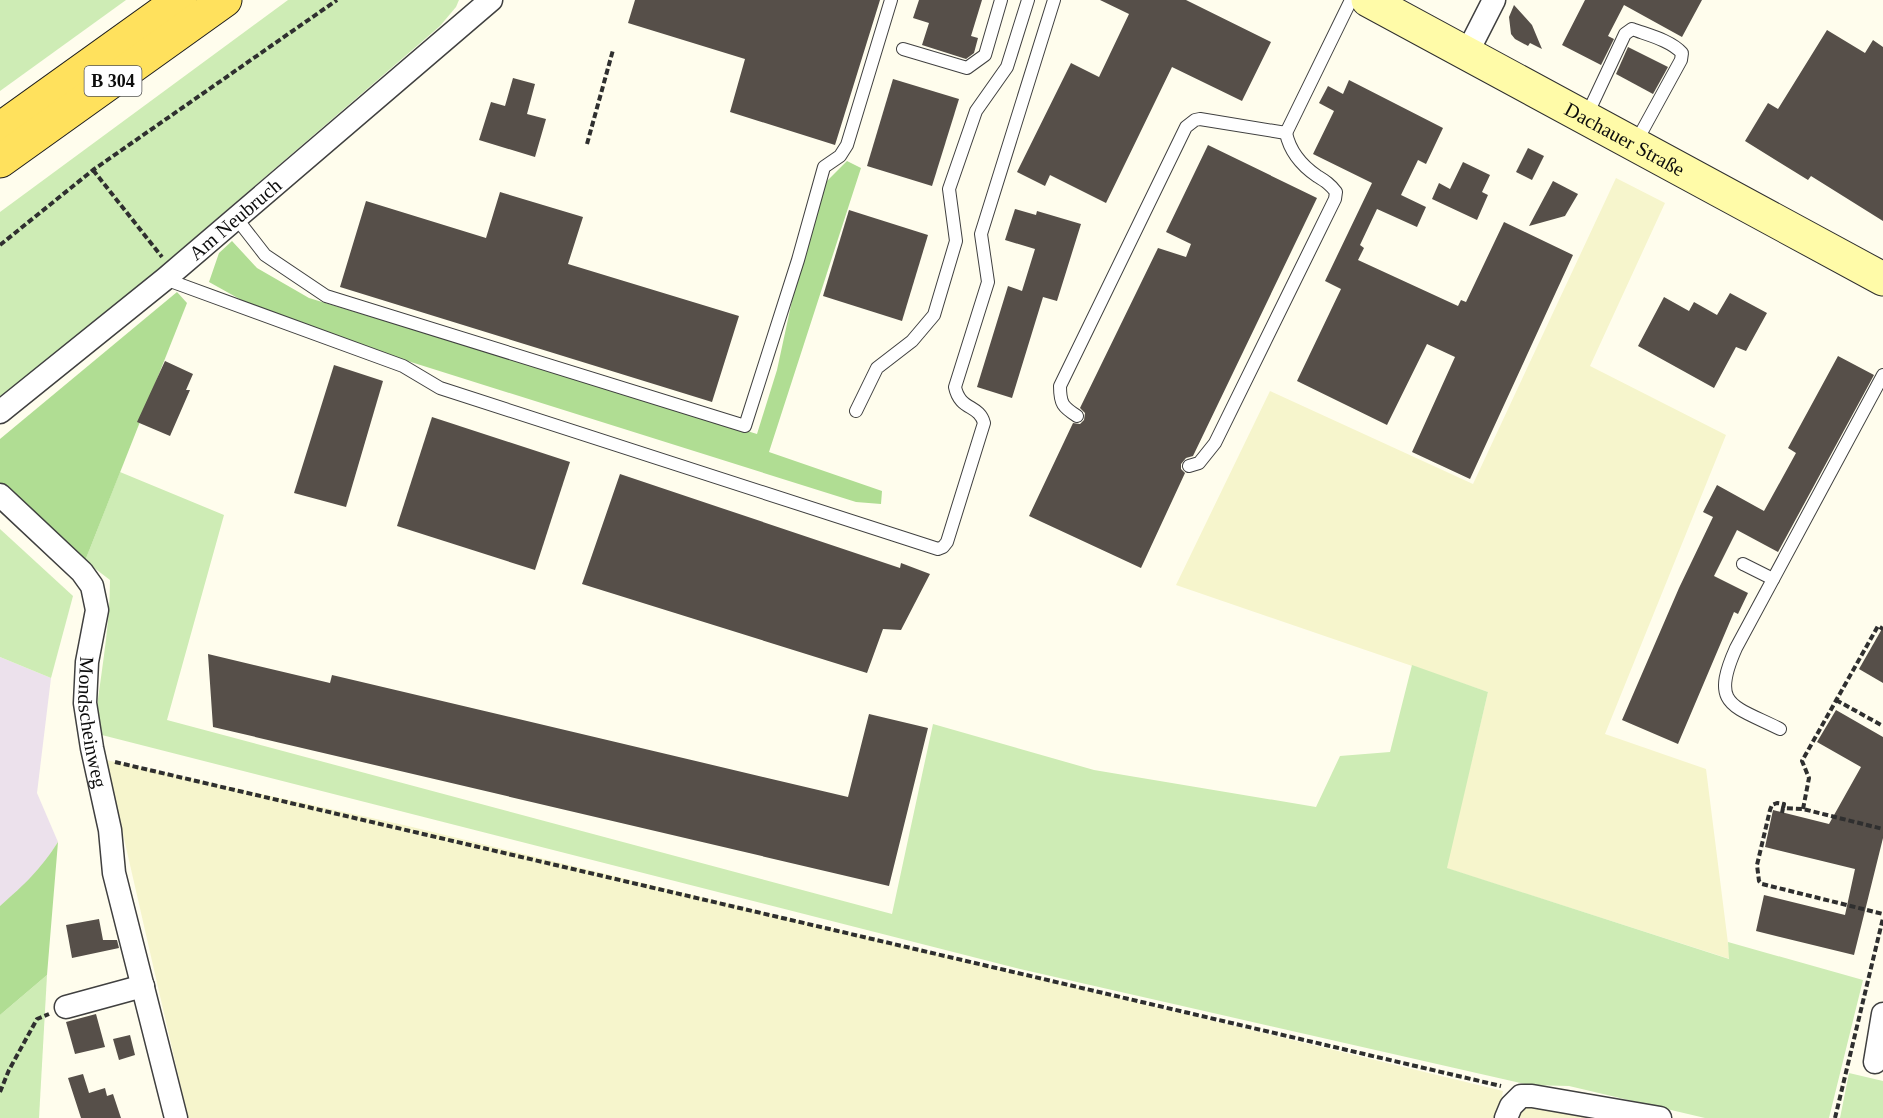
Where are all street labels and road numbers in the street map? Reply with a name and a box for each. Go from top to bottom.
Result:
road number: B 304 [84,66,142,96]
street label: Dachauer Straße [1561,98,1688,180]
street label: Am Neubruch [185,174,285,265]
street label: Mondscheinweg [74,656,111,790]

